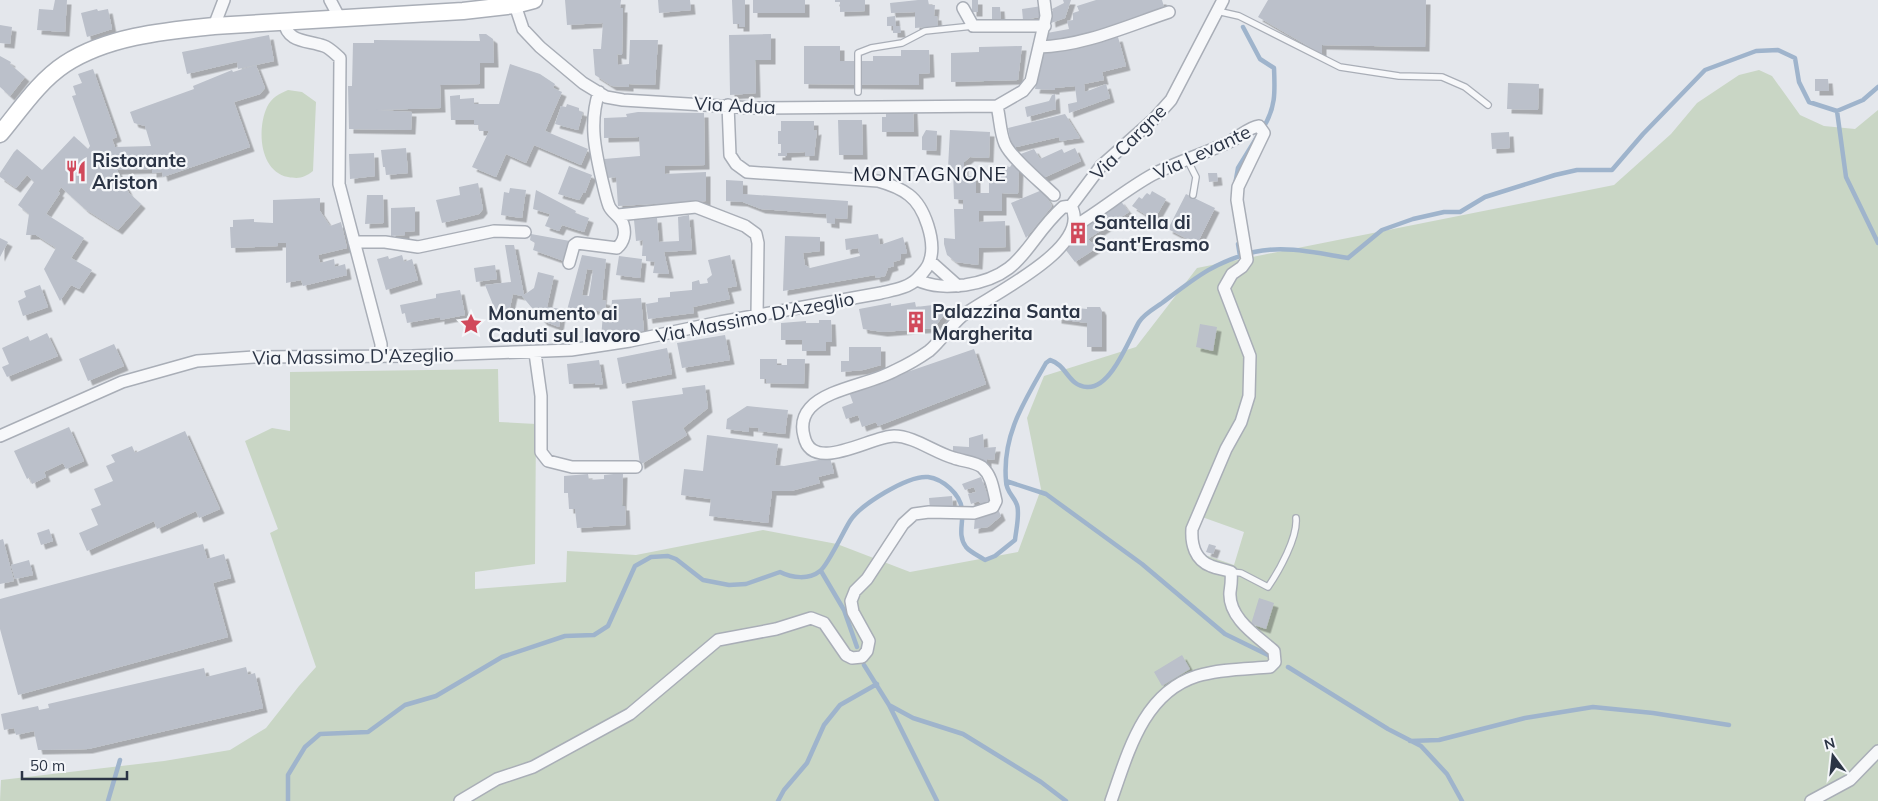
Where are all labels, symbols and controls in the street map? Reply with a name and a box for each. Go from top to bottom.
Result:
street label: Via Adua [694,91,776,119]
street label: Via Cargne [1085,99,1171,185]
street label: Via Levante [1150,119,1254,185]
place label: Ristorante Ariston [92,148,186,194]
restaurant icon: Ristorante Ariston [63,158,89,184]
district label: MONTAGNONE [853,161,1007,186]
place label: Santella di Sant'Erasmo [1094,210,1210,256]
building icon: Santella di Sant'Erasmo [1065,220,1091,246]
street label: Via Massimo D'Azeglio [654,286,856,348]
place label: Palazzina Santa Margherita [932,299,1081,345]
place label: Monumento ai Caduti sul lavoro [488,301,641,347]
building icon: Palazzina Santa Margherita [903,309,929,335]
place icon: Monumento ai Caduti sul lavoro [458,311,484,337]
street label: Via Massimo D'Azeglio [252,342,454,370]
north arrow [1808,731,1858,781]
text: N [1822,733,1837,754]
scale bar [22,748,128,780]
text: 50 m [30,756,65,775]

